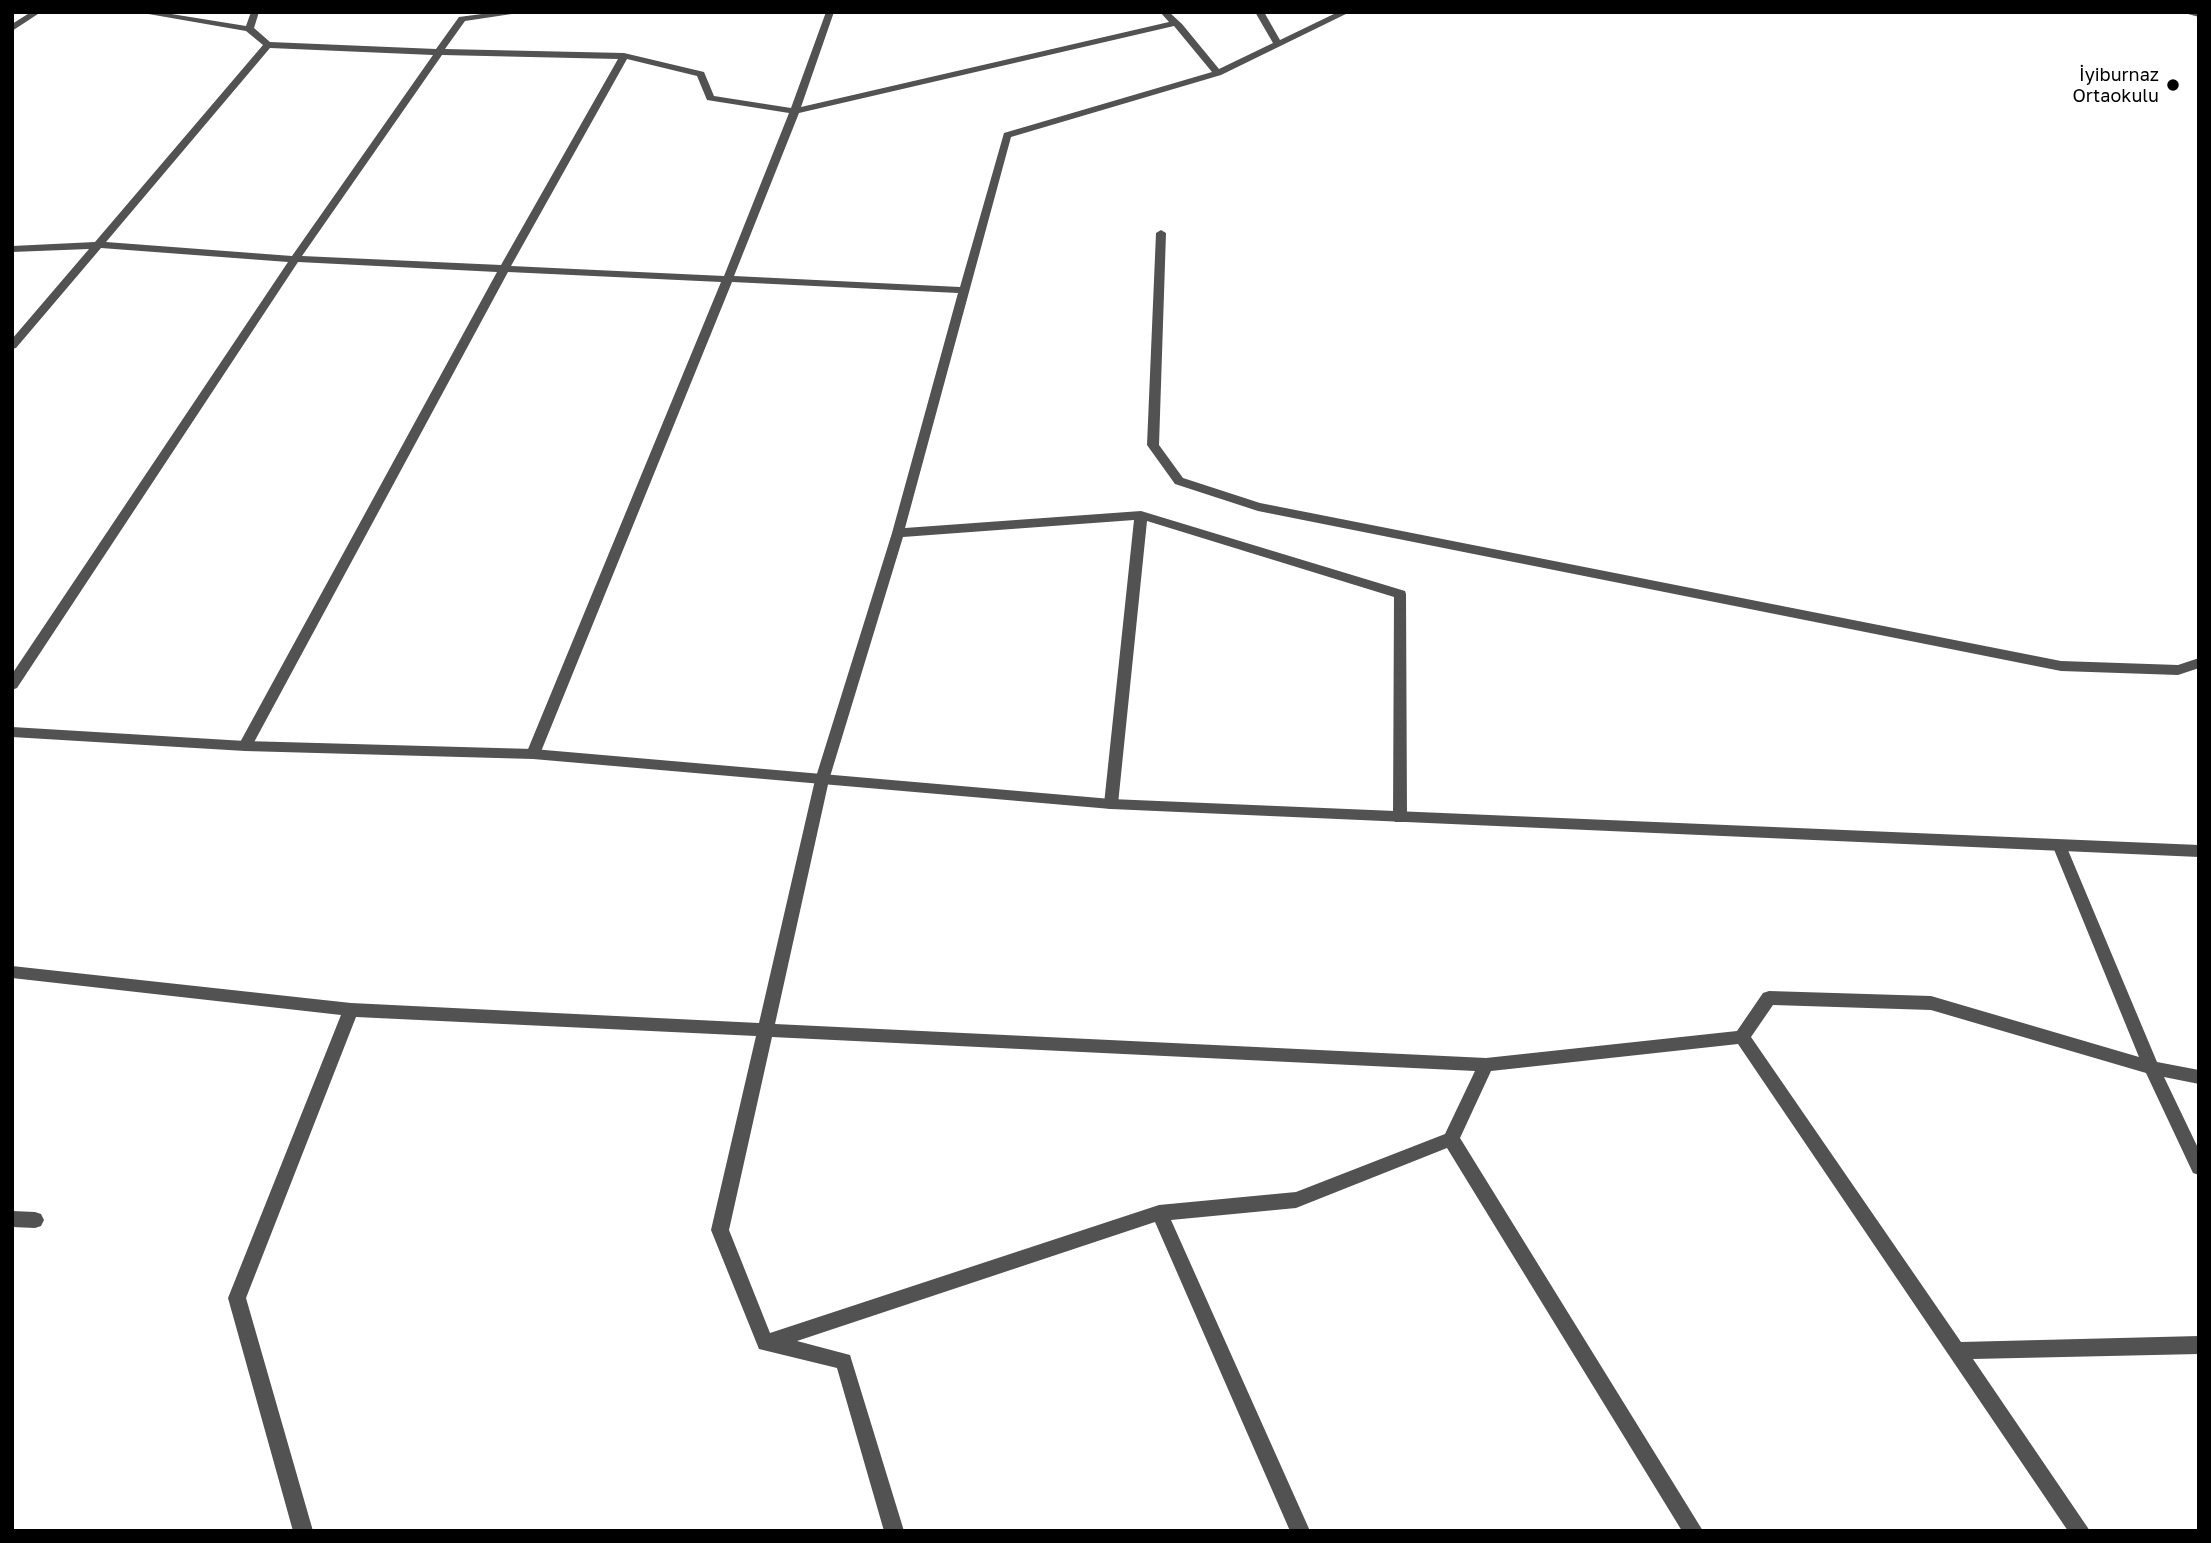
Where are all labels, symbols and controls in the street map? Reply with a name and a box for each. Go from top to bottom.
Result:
place label: İyiburnaz Ortaokulu [2072,64,2159,106]
marker: İyiburnaz Ortaokulu [2165,77,2181,93]

